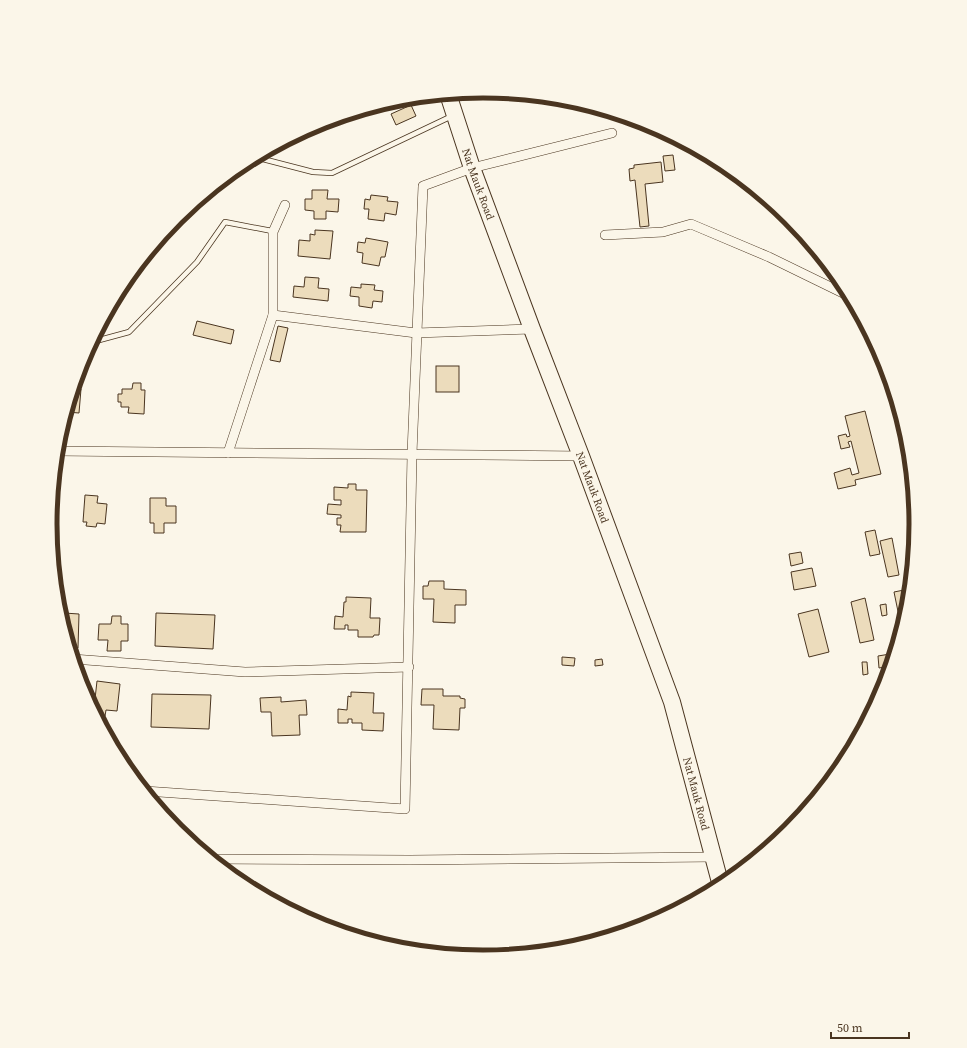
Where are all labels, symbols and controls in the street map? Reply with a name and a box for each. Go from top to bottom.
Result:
street label: Nat Mauk Road [459,146,498,223]
street label: Nat Mauk Road [572,449,613,526]
street label: Nat Mauk Road [680,756,714,833]
scale bar [831,1014,909,1040]
text: 50 m [837,1020,863,1036]

